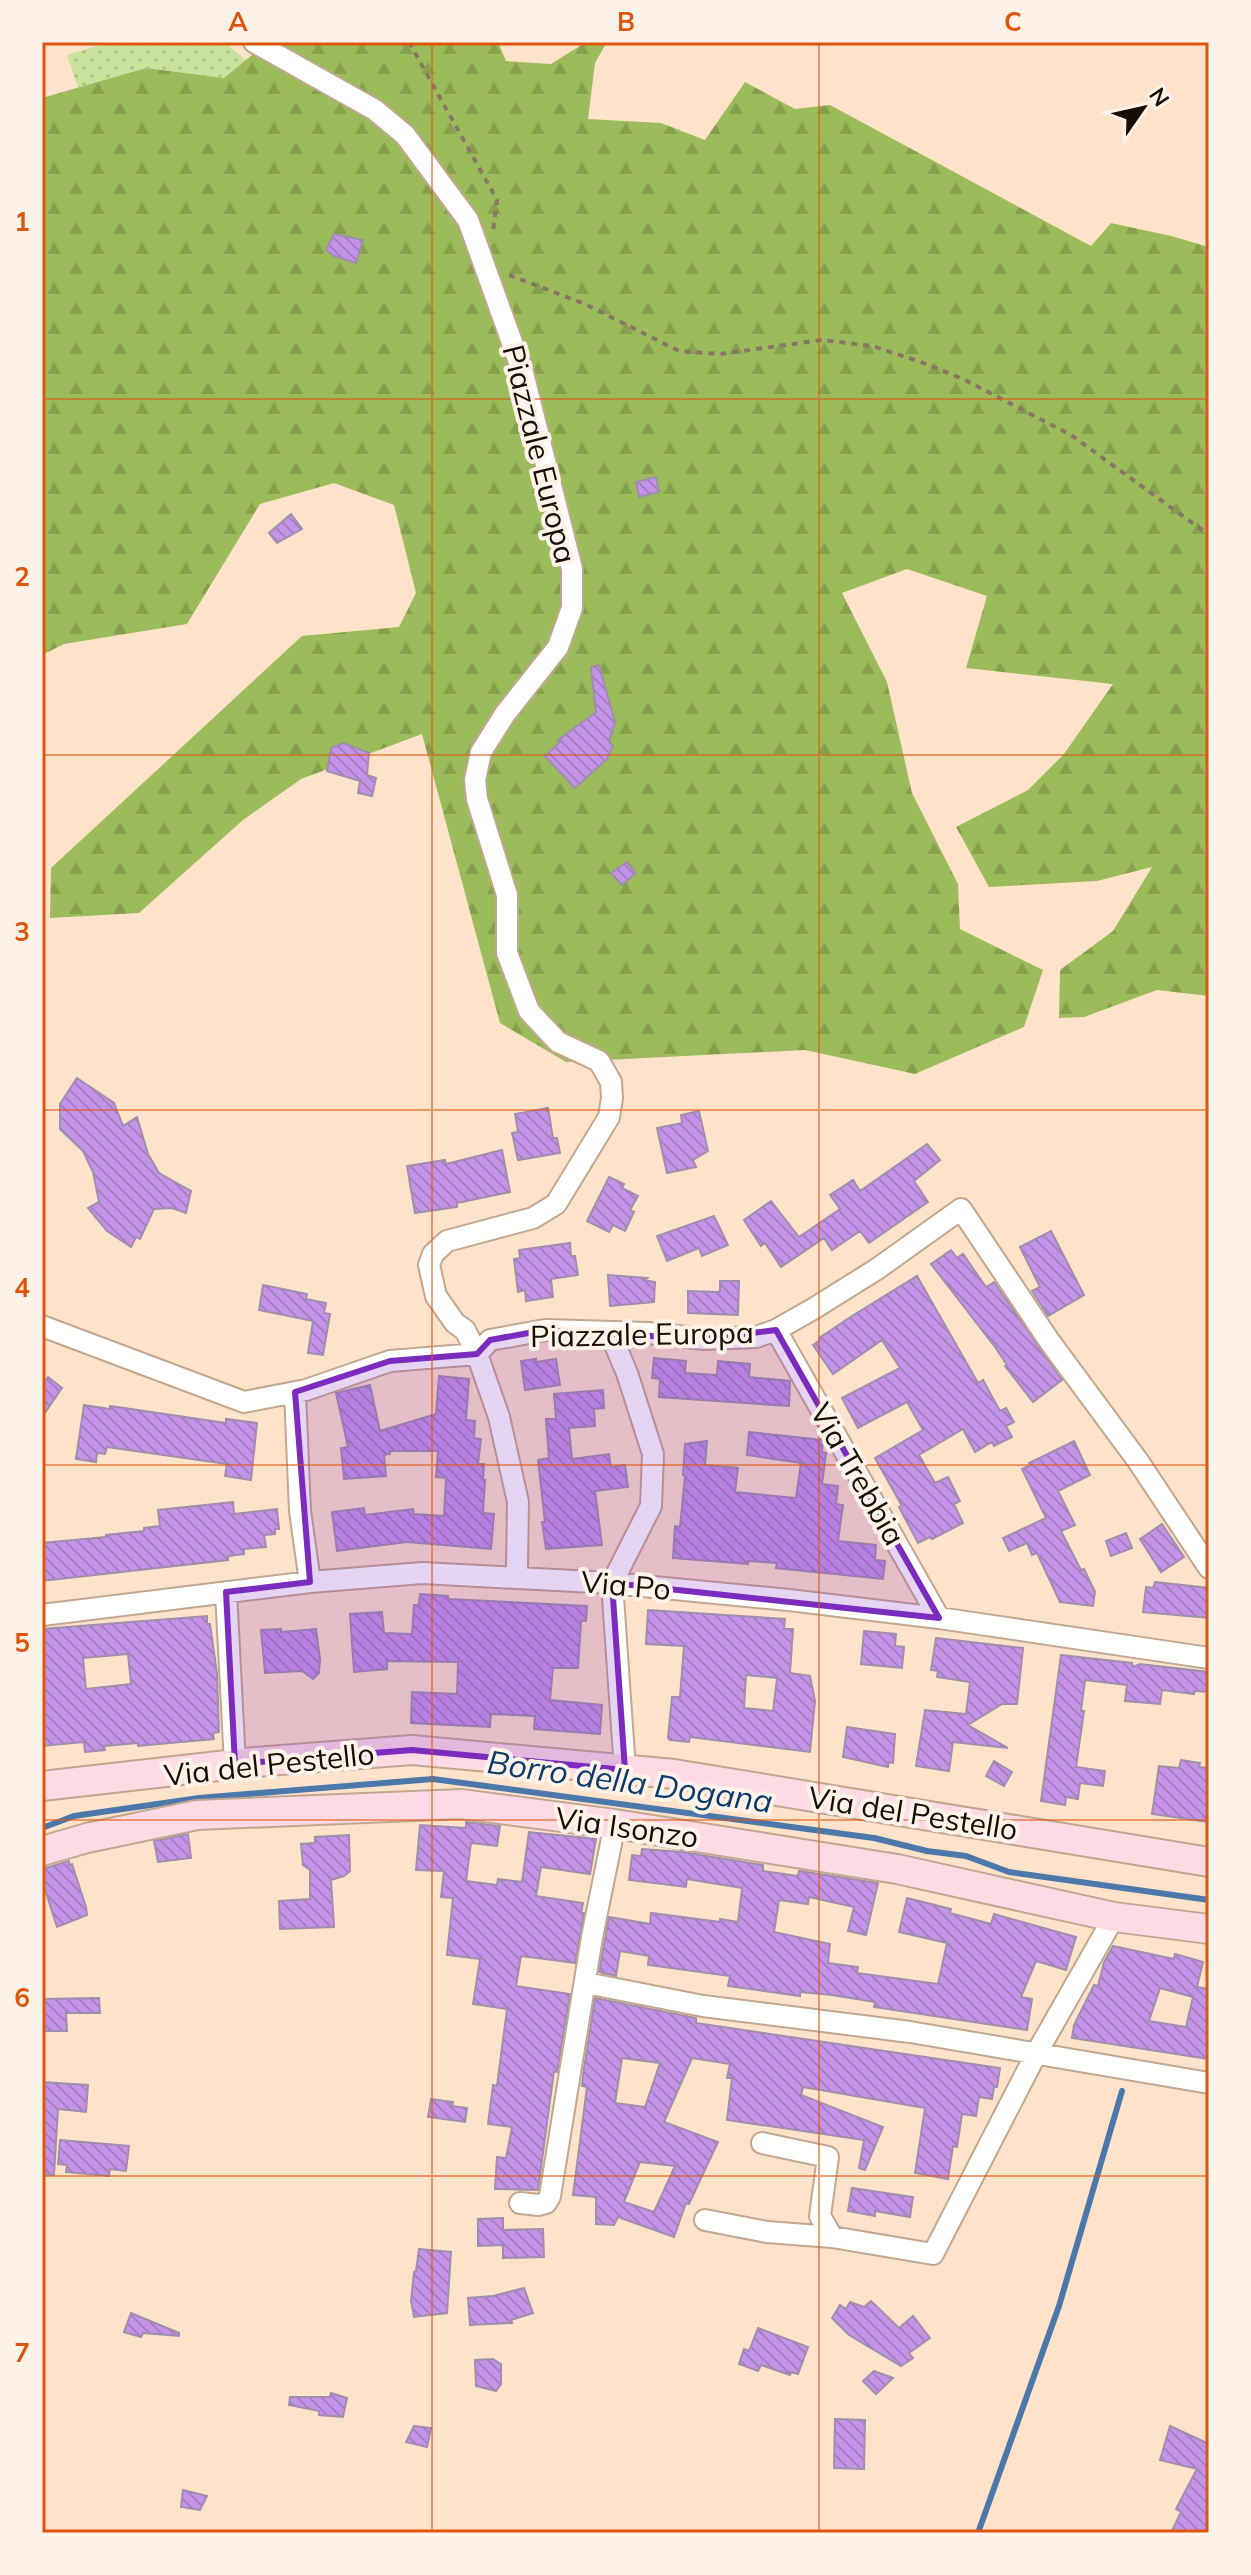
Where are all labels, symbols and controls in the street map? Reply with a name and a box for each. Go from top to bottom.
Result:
text: A [228,5,248,38]
text: B [617,5,635,38]
text: C [1004,5,1022,38]
north arrow [1103,68,1183,148]
text: N [1143,82,1176,112]
text: 1 [14,205,30,238]
street label: Piazzale Europa [495,341,585,567]
text: 2 [14,560,30,593]
text: 3 [14,915,30,948]
text: 4 [14,1271,30,1304]
street label: Piazzale Europa [530,1313,754,1355]
street label: Via Trebbia [802,1396,914,1552]
street label: Via Po [580,1562,672,1608]
text: 5 [14,1626,30,1659]
street label: Via del Pestello [162,1734,376,1794]
water label: Borro della Dogana [485,1741,775,1821]
street label: Via del Pestello [806,1778,1020,1848]
street label: Via Isonzo [553,1798,701,1856]
text: 6 [14,1981,30,2014]
text: 7 [14,2336,30,2369]

